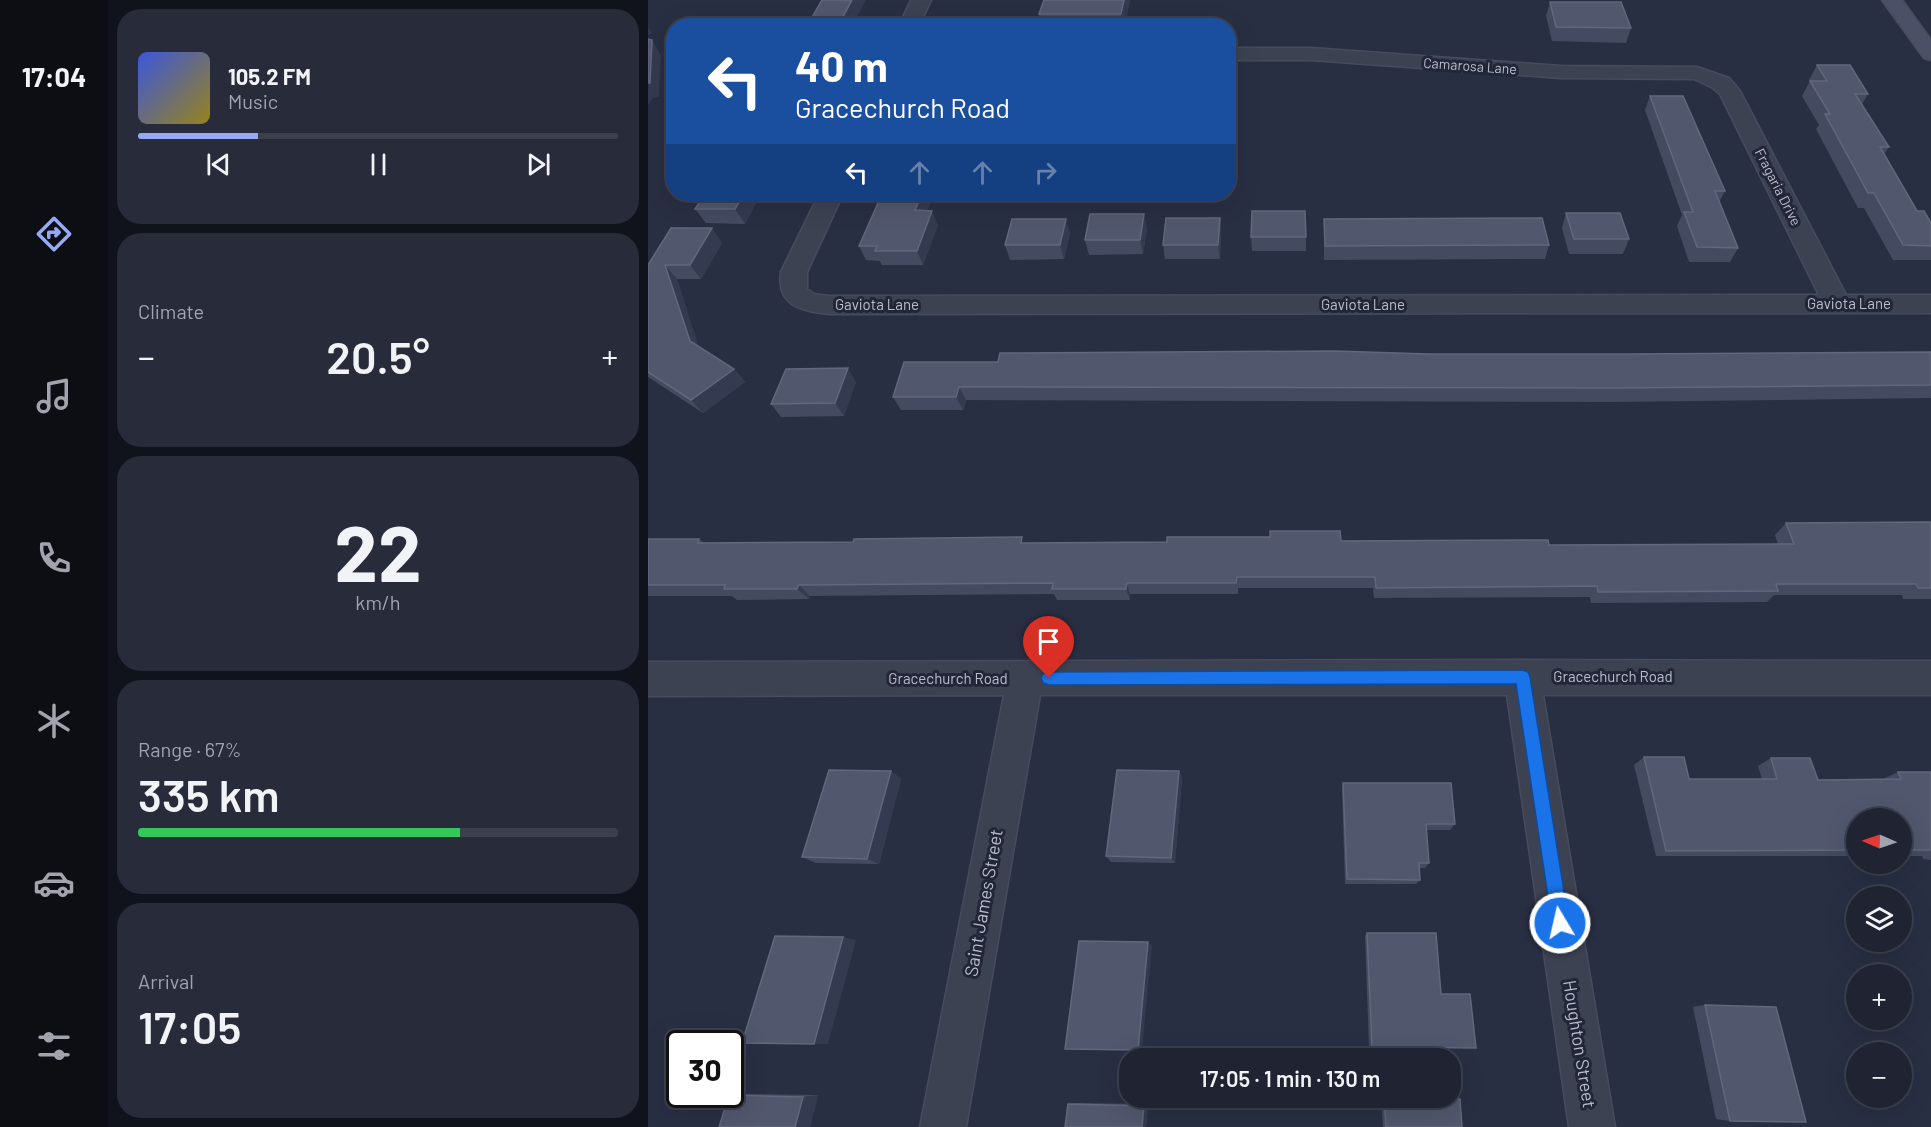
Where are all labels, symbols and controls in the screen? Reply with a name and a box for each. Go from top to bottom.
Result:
text: 40 m [795,40,888,90]
icon: left [696,42,774,120]
street label: Camarosa Lane [1423,54,1517,77]
text: 17:04 [22,60,86,92]
text: 105.2 FM [228,63,311,89]
text: Music [228,89,278,113]
text: Gracechurch Road [795,91,1010,123]
street label: Fragaria Drive [1752,145,1805,228]
icon: previous [202,148,235,181]
icon: pause [362,148,395,181]
icon: next [522,148,555,181]
icon: left [840,156,873,189]
icon: ahead [903,156,936,189]
icon: ahead [966,156,999,189]
icon: right [1029,156,1062,189]
icon: directions [33,213,75,255]
street label: Gaviota Lane [1807,294,1891,312]
street label: Gaviota Lane [835,295,919,313]
street label: Gaviota Lane [1321,295,1405,313]
text: Climate [138,299,204,323]
text: 20.5° [326,329,430,383]
text: − [138,336,155,376]
text: + [601,336,618,376]
icon: music [33,375,75,417]
text: 22 [334,504,422,598]
icon: phone [33,537,75,579]
text: km/h [355,590,401,614]
pin [1023,616,1074,678]
icon: arrive [1032,625,1065,658]
street label: Gracechurch Road [1553,667,1673,685]
street label: Gracechurch Road [888,669,1008,687]
icon: climate [33,700,75,742]
text: Range · 67% [138,737,242,761]
text: 335 km [138,767,279,821]
north arrow [1846,808,1912,874]
map controls [1846,808,1912,1108]
street label: Saint James Street [959,827,1007,978]
icon: car [33,862,75,904]
button: layers [1846,886,1912,952]
position arrow [1528,891,1592,955]
button: + [1846,964,1912,1030]
text: Arrival [138,969,194,993]
street label: Houghton Street [1559,978,1601,1109]
text: 17:05 [138,999,241,1053]
icon: filters [33,1025,75,1067]
speed limit sign: 30 [666,1030,744,1108]
button: − [1846,1042,1912,1108]
text: 17:05 · 1 min · 130 m [1200,1065,1380,1091]

